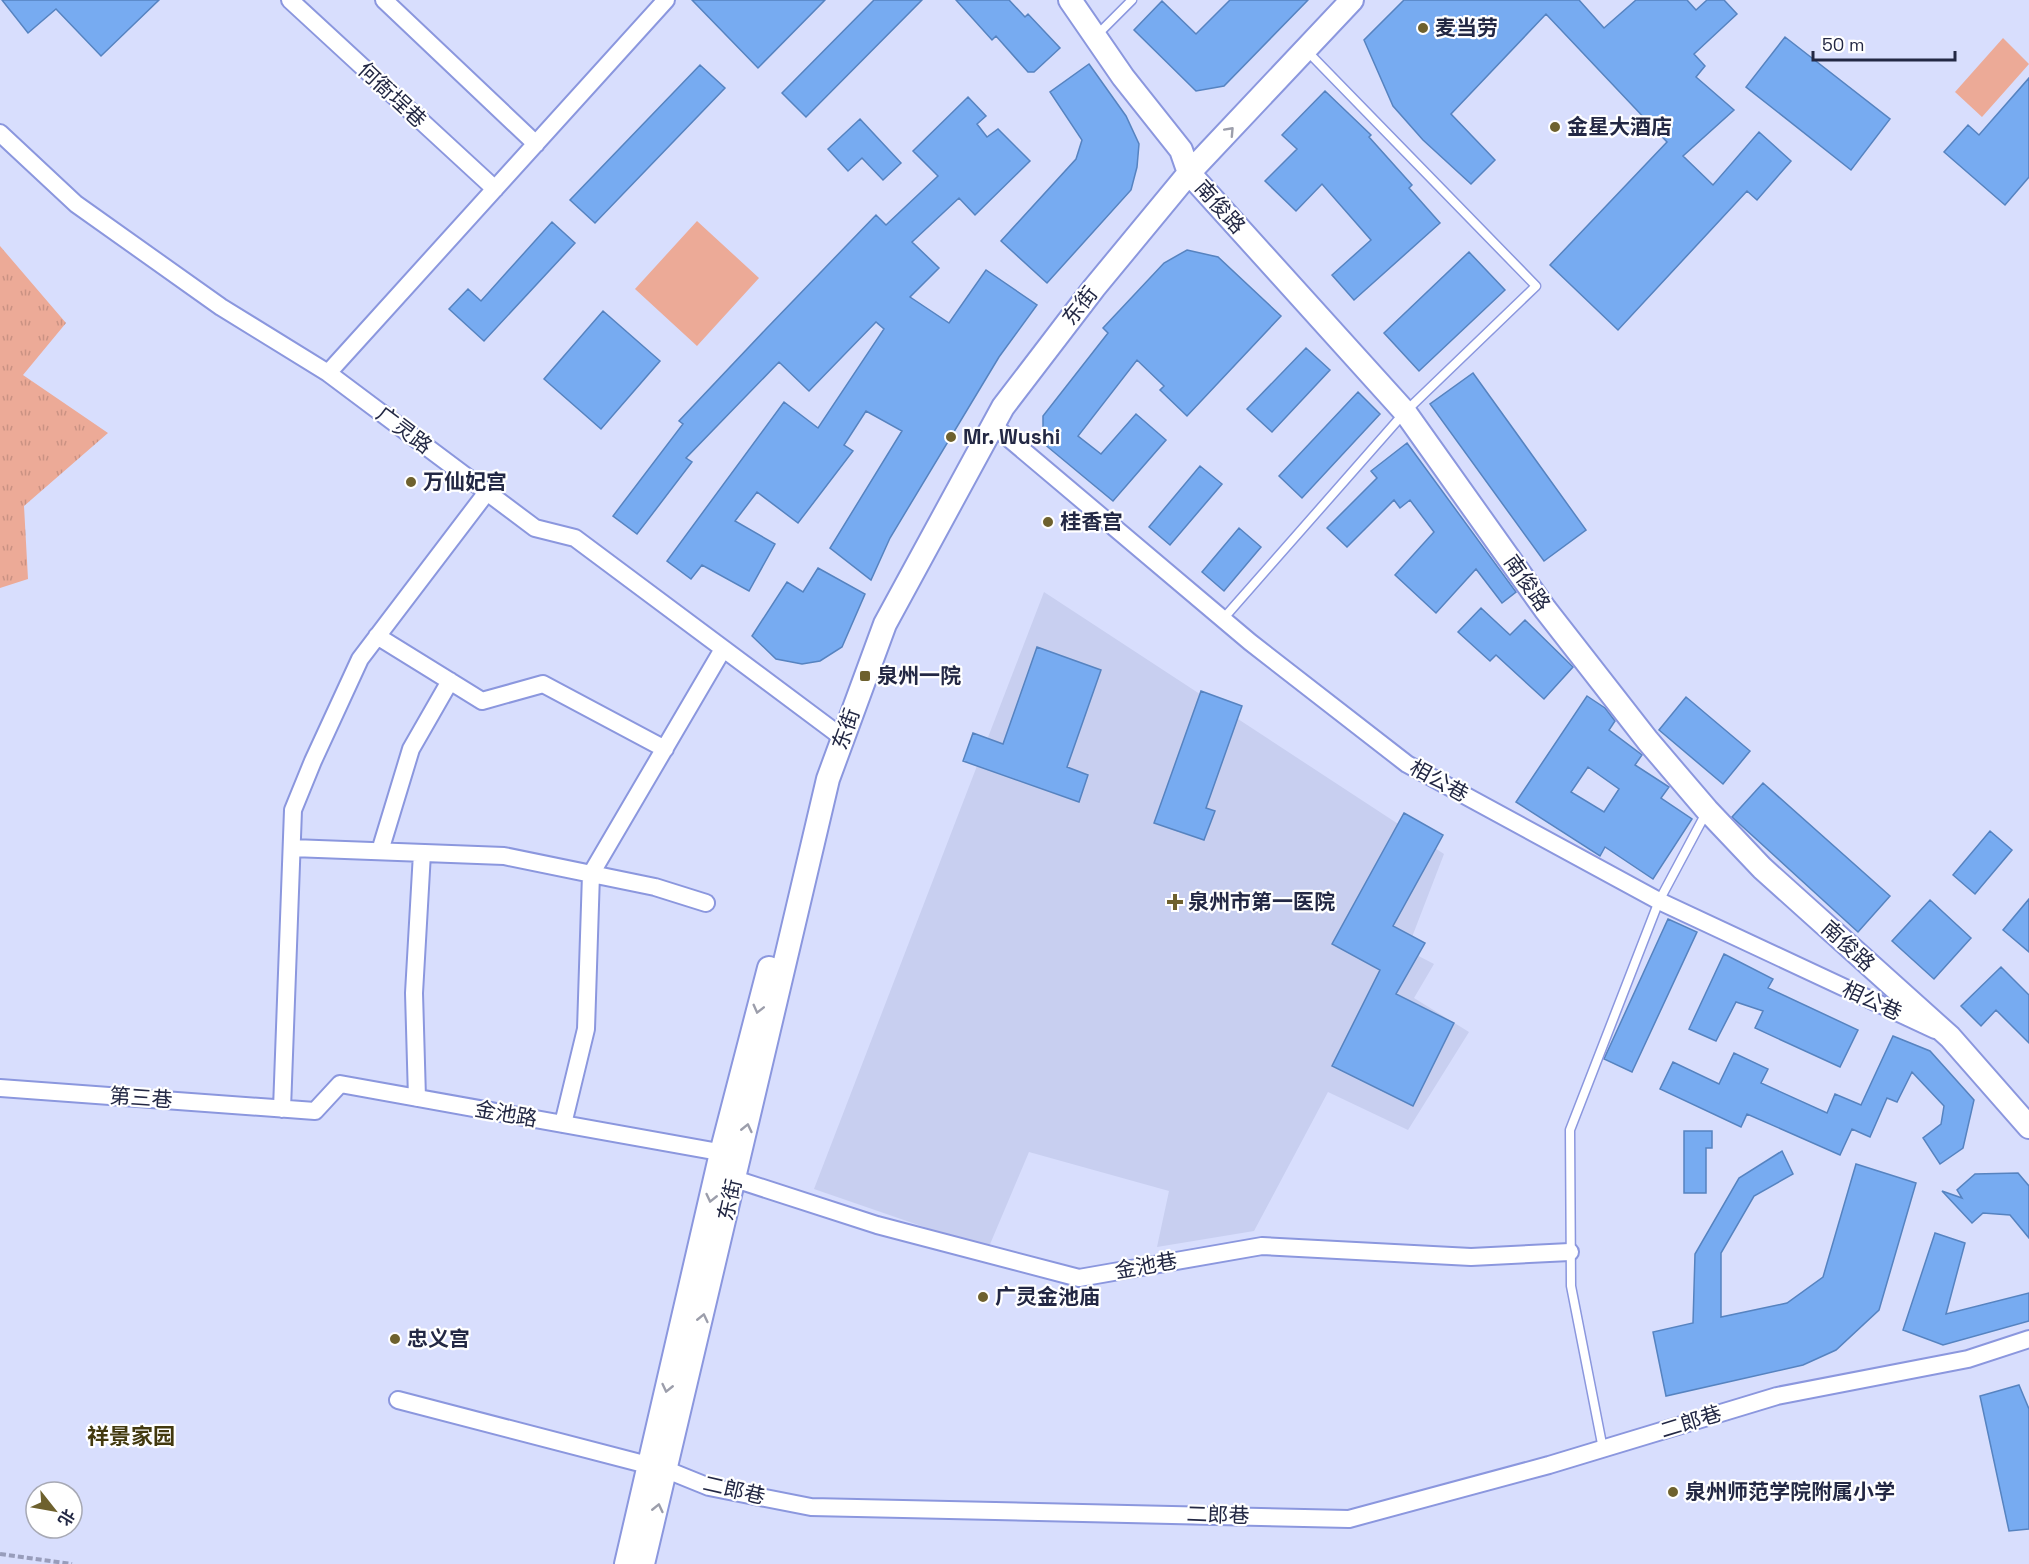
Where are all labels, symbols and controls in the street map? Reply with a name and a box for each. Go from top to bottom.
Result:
place label: 麦当劳 [1435,14,1498,41]
marker: 麦当劳 [1416,21,1430,35]
scale bar [1813,24,1956,62]
text: 50 m [1822,33,1864,56]
street label: 何衙埕巷 [352,56,432,133]
place label: 金星大酒店 [1567,113,1672,140]
marker: 金星大酒店 [1548,120,1562,134]
one-way arrow [1222,127,1233,138]
street label: 南俊路 [1189,174,1251,239]
street label: 东街 [1056,281,1103,331]
street label: 广灵路 [371,400,438,459]
place label: Mr. Wushi [963,423,1060,450]
marker: Mr. Wushi [944,430,958,444]
place label: 万仙妃宫 [423,468,507,495]
marker: 万仙妃宫 [404,475,418,489]
place label: 桂香宫 [1060,508,1123,535]
marker: 桂香宫 [1041,515,1055,529]
street label: 南俊路 [1498,549,1557,616]
place label: 泉州一院 [877,662,961,689]
marker: 泉州一院 [858,669,872,683]
street label: 东街 [826,704,865,753]
street label: 相公巷 [1405,753,1473,808]
place label: 泉州市第一医院 [1188,888,1335,915]
marker: 泉州市第一医院 [1166,893,1184,911]
street label: 南俊路 [1816,915,1881,977]
street label: 相公巷 [1838,975,1906,1026]
one-way arrow [753,1004,766,1014]
street label: 第三巷 [109,1082,173,1113]
street label: 金池路 [473,1095,539,1132]
one-way arrow [740,1123,753,1133]
street label: 东街 [712,1176,747,1223]
one-way arrow [705,1193,718,1203]
street label: 金池巷 [1113,1247,1179,1284]
place label: 广灵金池庙 [995,1283,1100,1310]
marker: 广灵金池庙 [976,1290,990,1304]
one-way arrow [695,1313,708,1323]
place label: 忠义宫 [407,1325,470,1352]
marker: 忠义宫 [388,1332,402,1346]
one-way arrow [661,1383,674,1393]
street label: 二郎巷 [1657,1399,1725,1444]
district label: 祥景家园 [87,1422,175,1450]
street label: 二郎巷 [700,1469,768,1510]
place label: 泉州师范学院附属小学 [1685,1478,1895,1505]
north arrow [24,1480,84,1540]
marker: 泉州师范学院附属小学 [1666,1485,1680,1499]
street label: 二郎巷 [1186,1500,1250,1529]
one-way arrow [651,1503,664,1513]
text: 北 [53,1505,80,1530]

